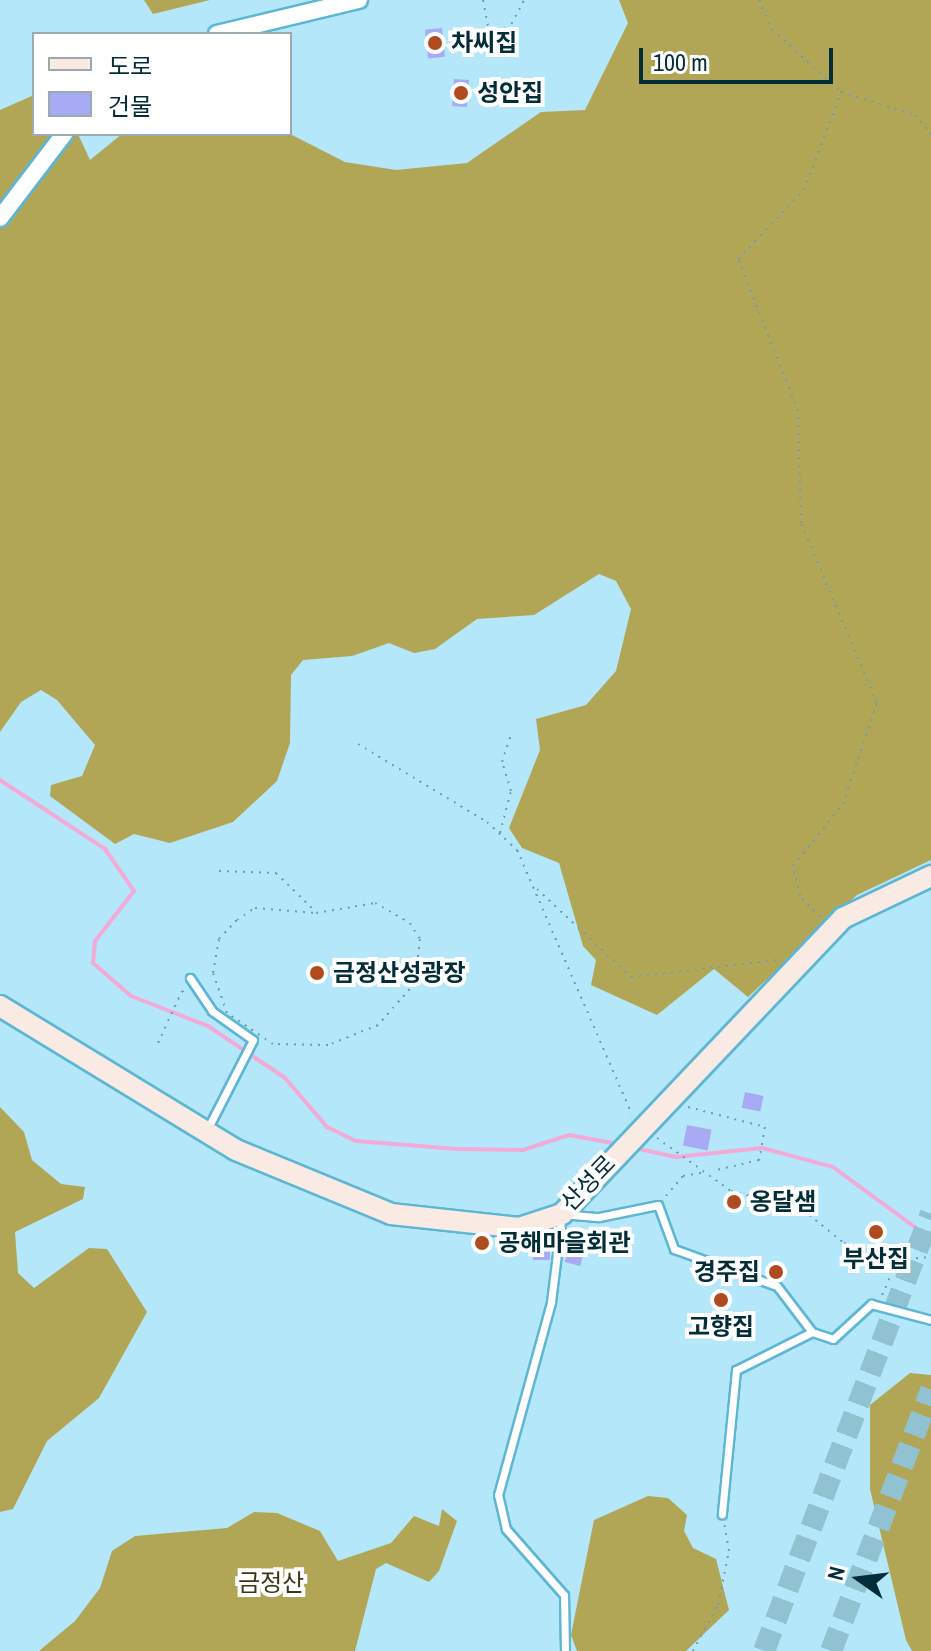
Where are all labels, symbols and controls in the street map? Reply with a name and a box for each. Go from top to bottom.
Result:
place label: 차씨집 [451,29,517,57]
legend [32,32,292,136]
scale bar [643,32,837,82]
marker: 차씨집 [426,34,444,52]
text: 100 m [653,46,708,78]
text: 도로 [108,50,152,82]
place label: 성안집 [477,79,543,107]
marker: 성안집 [452,84,470,102]
text: 건물 [108,90,152,122]
place label: 금정산성광장 [333,959,465,987]
marker: 금정산성광장 [308,964,326,982]
street label: 산성로 [555,1149,621,1217]
place label: 옹달샘 [750,1188,816,1216]
marker: 옹달샘 [725,1193,743,1211]
marker: 부산집 [867,1223,885,1241]
place label: 공해마을회관 [498,1229,630,1257]
marker: 공해마을회관 [473,1234,491,1252]
place label: 부산집 [843,1245,909,1273]
place label: 경주집 [694,1258,760,1286]
marker: 경주집 [767,1263,785,1281]
marker: 고향집 [712,1291,730,1309]
place label: 고향집 [688,1313,754,1341]
north arrow [819,1539,899,1619]
text: N [820,1563,852,1583]
park label: 금정산 [238,1569,304,1597]

